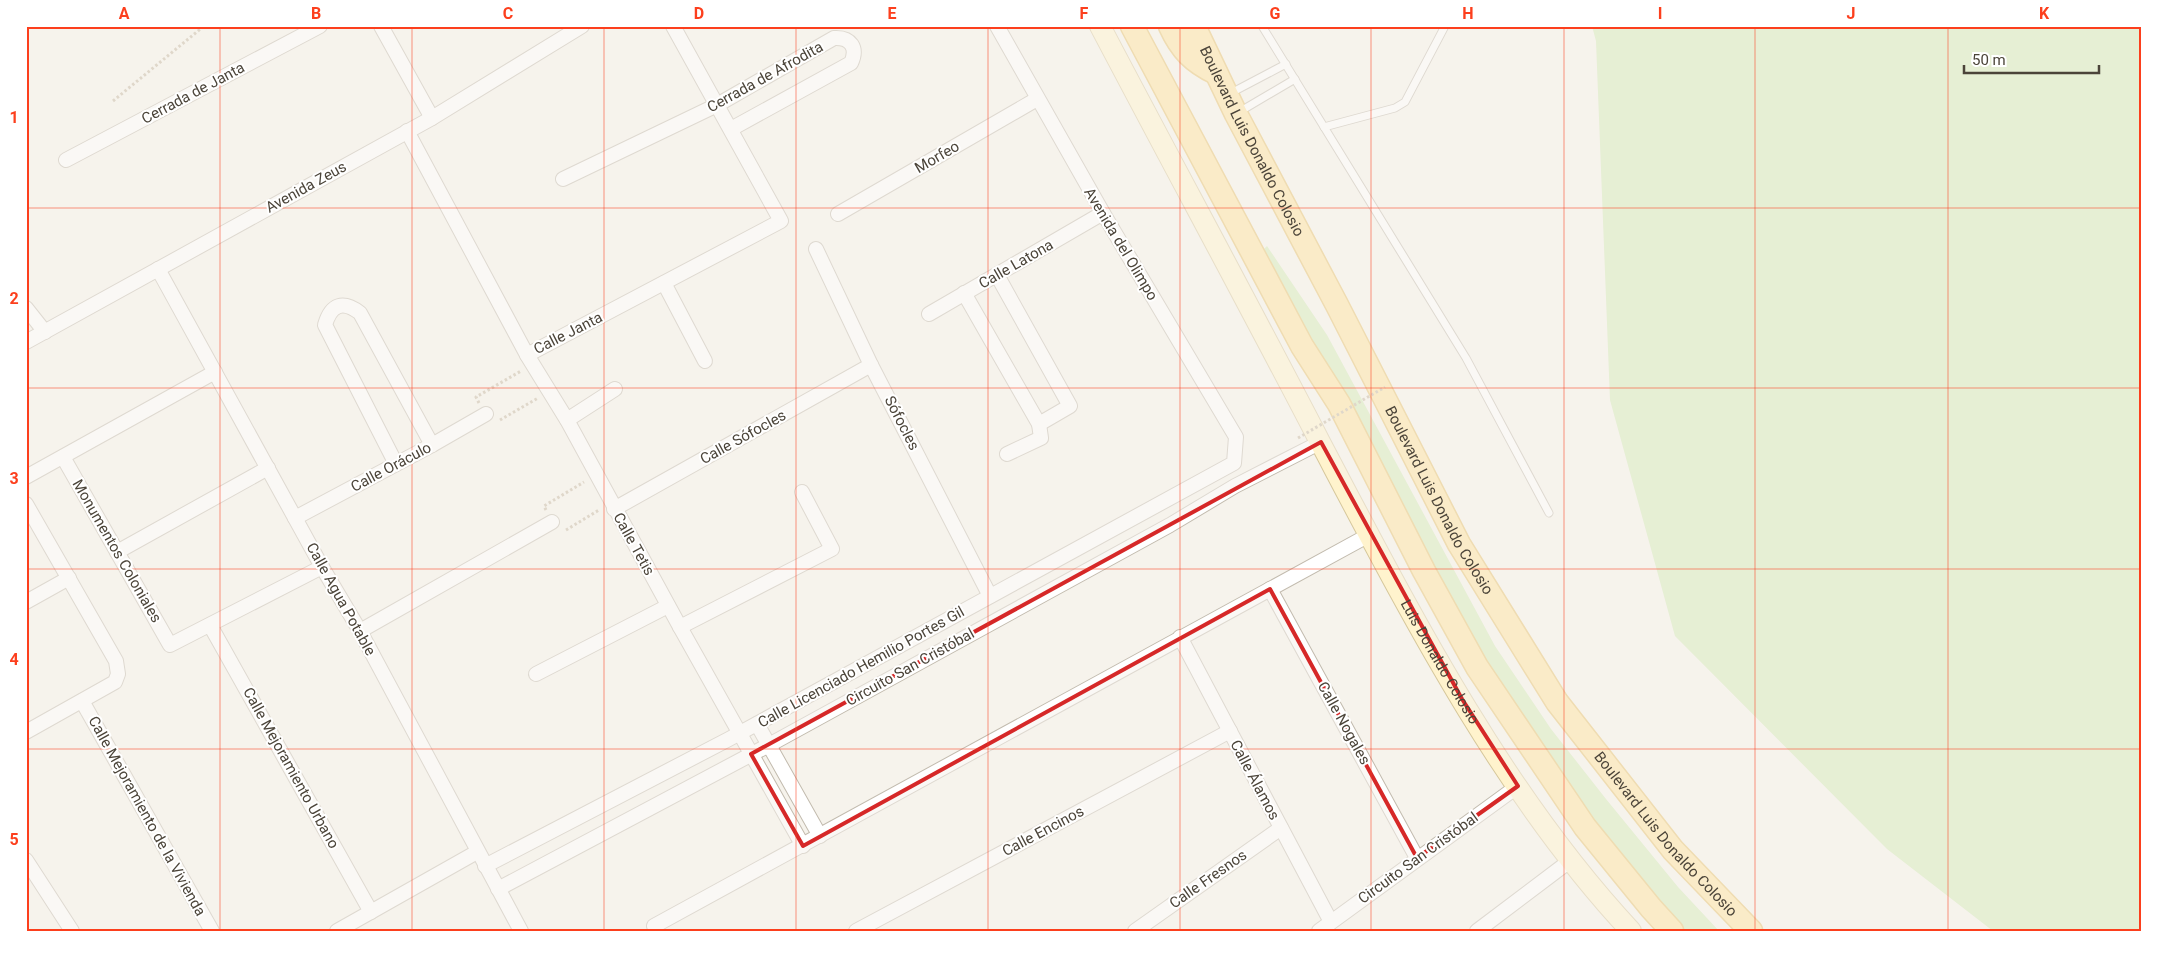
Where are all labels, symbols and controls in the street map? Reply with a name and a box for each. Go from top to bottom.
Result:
text: A [119,4,130,23]
text: B [311,4,321,23]
text: C [503,4,513,23]
text: D [694,4,704,23]
text: E [888,4,897,23]
text: F [1080,4,1089,23]
text: G [1270,4,1281,23]
text: H [1462,4,1474,23]
text: I [1658,4,1662,23]
text: J [1847,4,1855,23]
text: K [2039,4,2050,23]
street label: Cerrada de Afrodita [704,38,826,116]
scale bar [1964,42,2100,74]
street label: Boulevard Luis Donaldo Colosio [1196,43,1308,239]
text: 50 m [1972,51,2006,69]
street label: Cerrada de Janta [138,58,248,128]
text: 1 [9,108,19,127]
street label: Morfeo [912,137,962,177]
street label: Avenida Zeus [262,157,350,217]
street label: Avenida del Olimpo [1080,184,1162,304]
street label: Calle Latona [976,235,1056,293]
text: 2 [9,289,19,308]
street label: Calle Janta [531,308,605,358]
street label: Sófocles [881,393,923,453]
street label: Boulevard Luis Donaldo Colosio [1381,403,1497,598]
street label: Calle Sófocles [697,406,789,468]
street label: Calle Oráculo [348,438,434,496]
text: 3 [9,469,19,488]
street label: Monumentos Coloniales [69,476,165,626]
street label: Calle Tetis [609,509,659,579]
street label: Calle Agua Potable [303,539,379,659]
street label: Luis Donaldo Colosio [1397,596,1483,727]
street label: Calle Licenciado Hemilio Portes Gil [755,603,967,731]
street label: Circuito San Cristóbal [843,624,977,710]
text: 4 [9,650,19,669]
street label: Calle Nogales [1314,678,1374,768]
street label: Calle Mejoramiento Urbano [239,684,343,852]
street label: Calle Mejoramiento de la Vivienda [84,713,210,919]
street label: Calle Álamos [1226,737,1284,823]
street label: Boulevard Luis Donaldo Colosio [1590,748,1741,920]
street label: Calle Encinos [999,802,1087,860]
street label: Circuito San Cristóbal [1354,808,1482,908]
text: 5 [9,830,19,849]
street label: Calle Fresnos [1166,846,1250,912]

